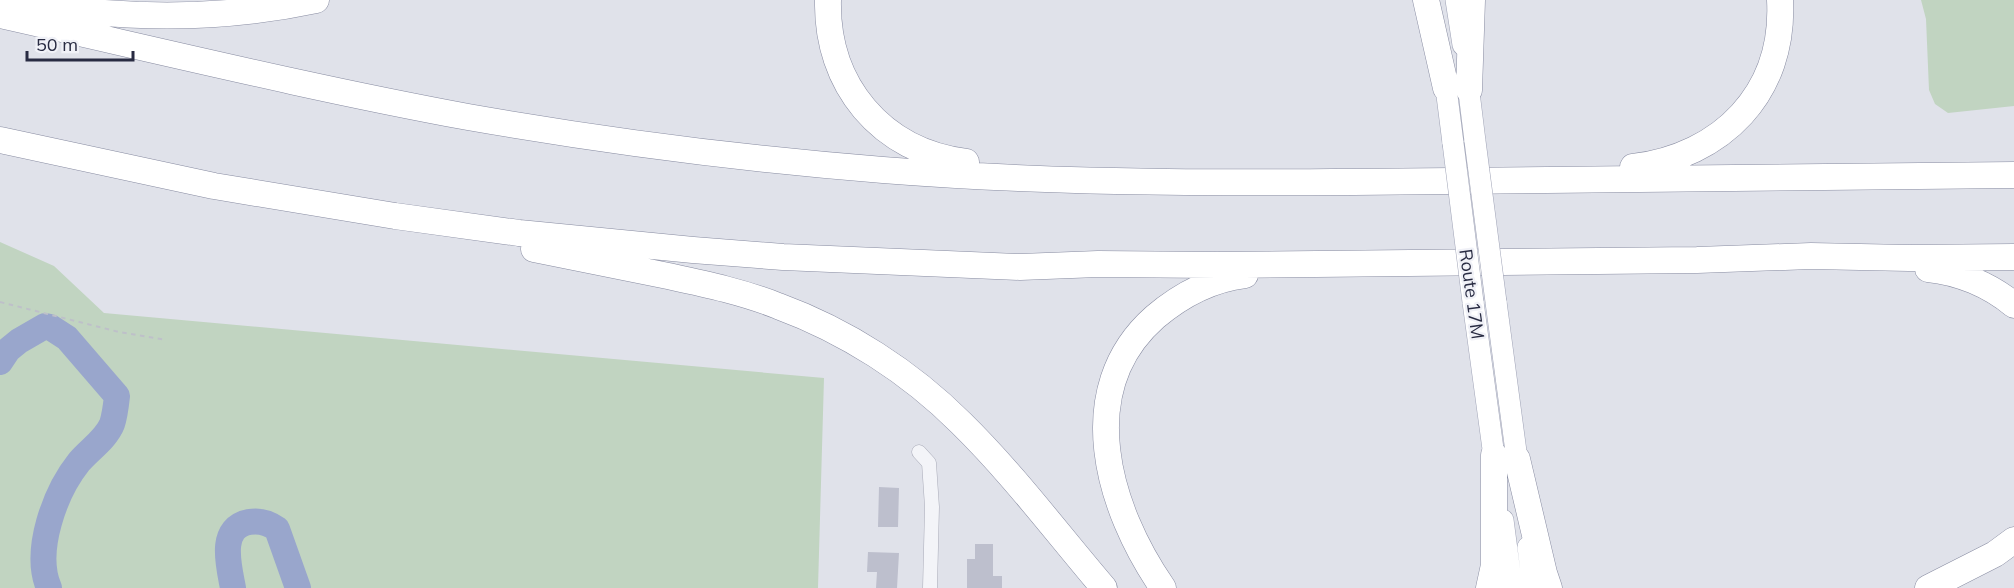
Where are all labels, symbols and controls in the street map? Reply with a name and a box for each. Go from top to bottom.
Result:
scale bar [27,24,134,62]
text: 50 m [36,33,78,56]
street label: Route 17M [1454,248,1490,340]

